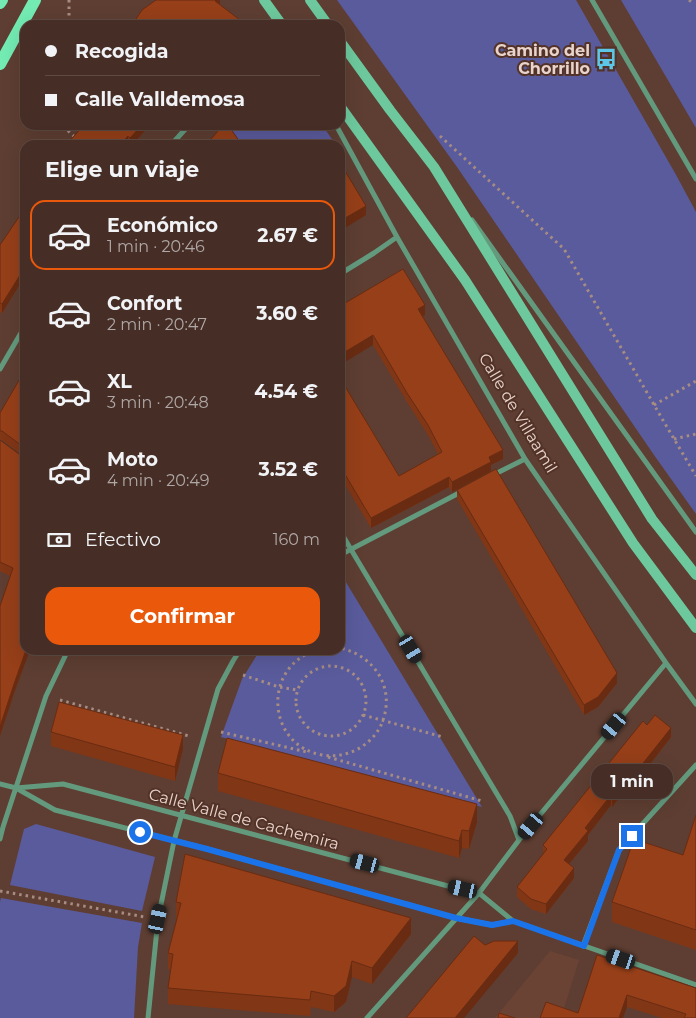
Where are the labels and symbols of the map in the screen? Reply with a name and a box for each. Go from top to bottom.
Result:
place label: Camino del Chorrillo [495,41,590,78]
bus stop icon: Camino del Chorrillo [593,46,619,72]
street label: Calle de Villaamil [475,350,561,476]
car [396,632,425,666]
car [598,710,629,742]
callout: 1 min [591,764,673,798]
street label: Calle Valle de Cachemira [147,784,341,854]
car [515,810,546,842]
route start [129,821,151,843]
route end [621,825,643,847]
car [348,852,381,874]
car [446,878,479,900]
car [147,903,168,935]
car [604,947,637,971]

